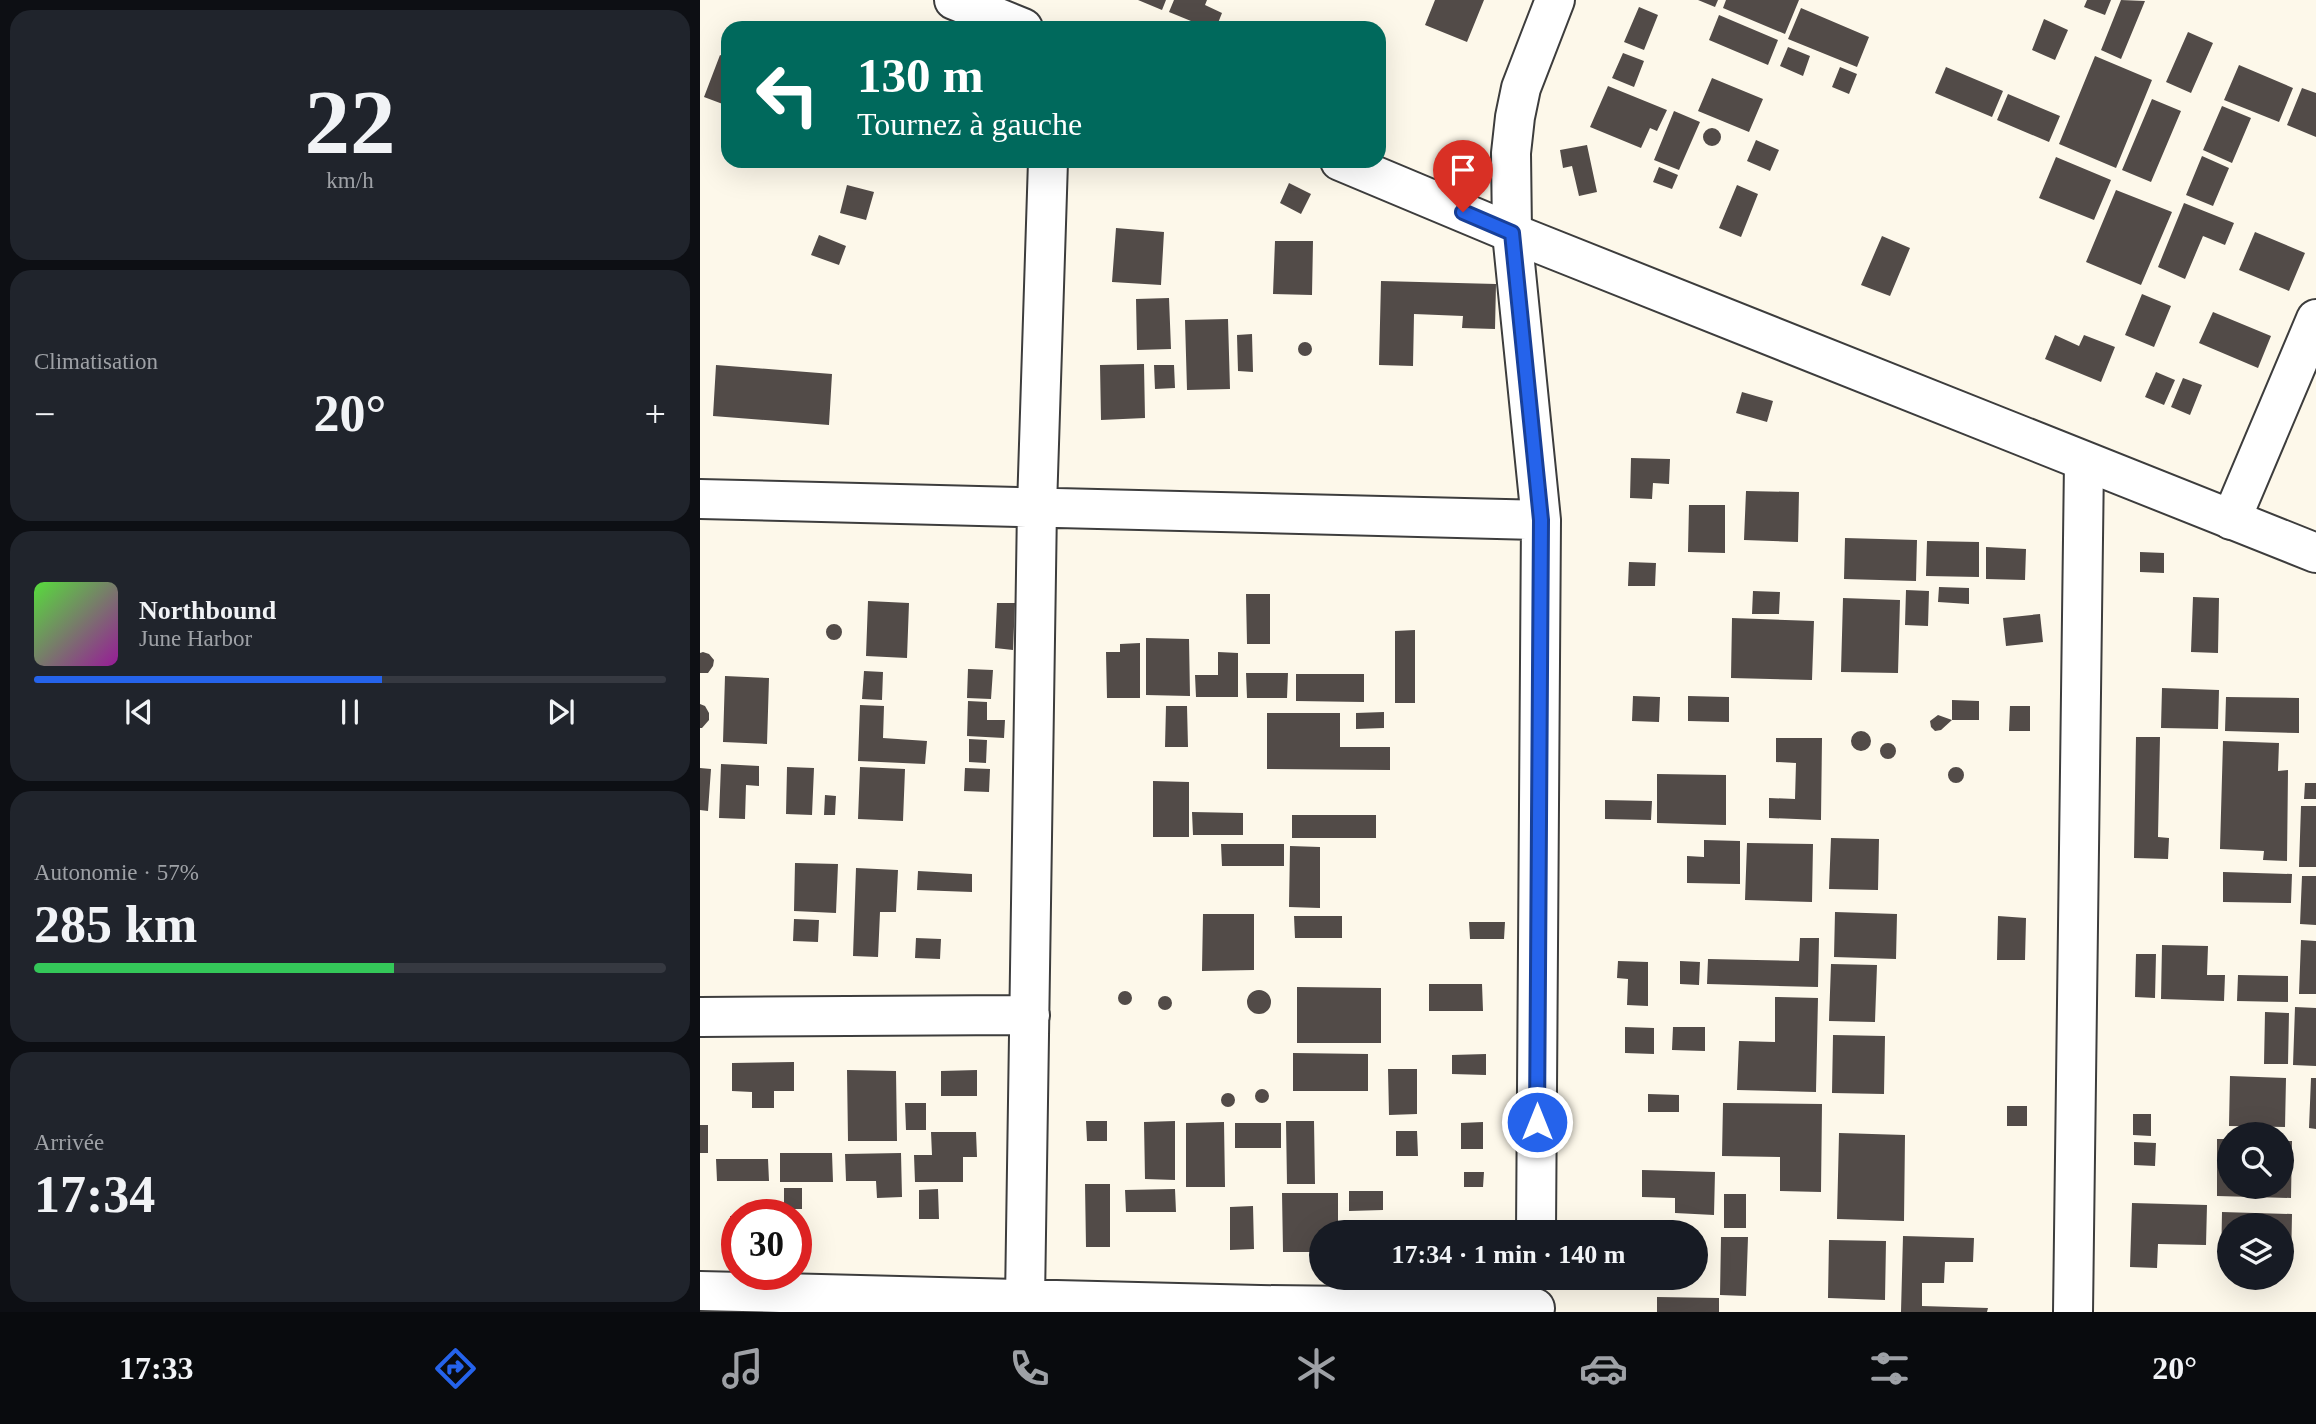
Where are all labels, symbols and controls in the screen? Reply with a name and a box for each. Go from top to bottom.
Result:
text: 130 m [857,48,984,103]
icon: left [742,49,833,140]
text: 22 [305,72,396,173]
text: Tournez à gauche [857,106,1082,142]
pin [1433,140,1493,212]
icon: arrive [1444,151,1482,189]
text: km/h [326,168,374,193]
text: Climatisation [34,349,158,374]
text: 20° [314,385,386,442]
text: − [34,393,55,435]
text: + [645,393,666,435]
text: Northbound [139,596,276,625]
text: June Harbor [139,626,252,651]
icon: previous [120,693,158,731]
icon: pause [331,693,369,731]
icon: next [542,693,580,731]
text: Autonomie · 57% [34,860,199,885]
text: 285 km [34,896,197,953]
position arrow [1500,1085,1574,1159]
map controls [2217,1122,2294,1290]
button: search [2217,1122,2294,1199]
text: Arrivée [34,1130,104,1155]
text: 17:34 [34,1166,155,1223]
speed limit sign: 30 [721,1199,812,1290]
button: layers [2217,1213,2294,1290]
text: 17:34 · 1 min · 140 m [1392,1240,1626,1269]
icon: directions [431,1344,480,1393]
icon: music [718,1344,767,1393]
icon: phone [1005,1344,1054,1393]
icon: climate [1292,1344,1341,1393]
icon: car [1579,1344,1628,1393]
icon: filters [1865,1344,1914,1393]
text: 17:33 [119,1350,194,1386]
text: 20° [2152,1350,2197,1386]

